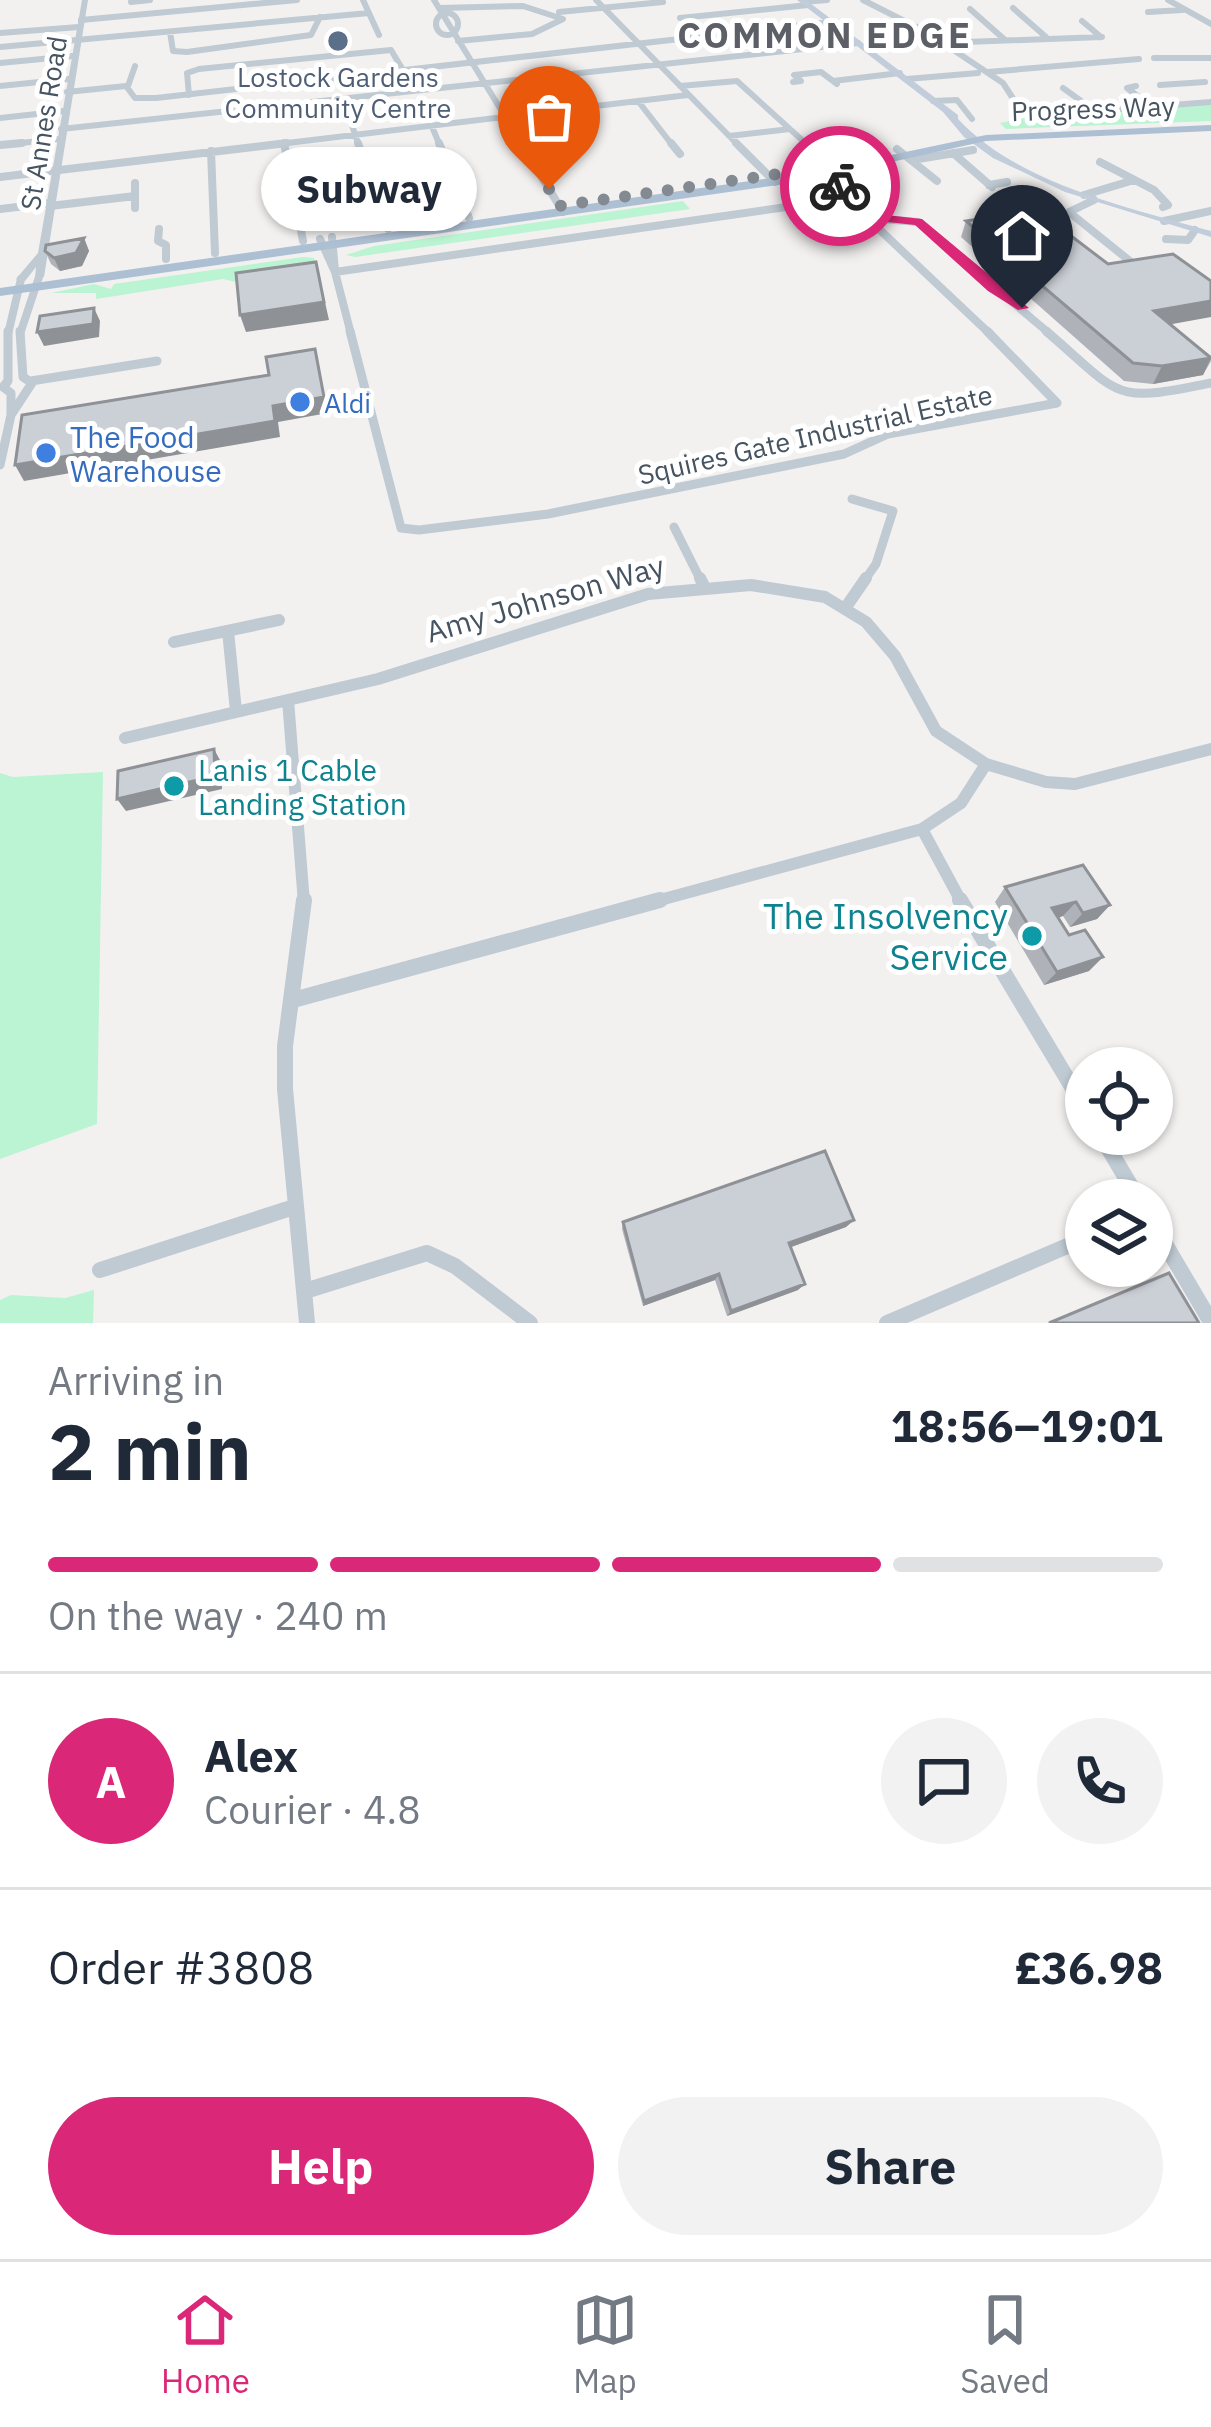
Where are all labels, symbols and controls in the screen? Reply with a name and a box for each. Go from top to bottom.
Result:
district label: COMMON EDGE [677,11,973,58]
marker: Lostock Gardens Community Centre [325,28,351,54]
street label: St Annes Road [12,33,74,213]
place label: Lostock Gardens Community Centre [225,59,451,125]
pin [498,66,600,189]
icon: bag [516,84,582,150]
street label: Progress Way [1010,88,1176,128]
courier [780,126,900,246]
callout: Subway [261,147,477,231]
icon: bike [807,153,873,219]
text: Subway [296,163,442,214]
pin [971,185,1073,308]
icon: home [989,203,1055,269]
street label: Squires Gate Industrial Estate [634,376,996,492]
place label: Aldi [324,385,371,420]
marker: Aldi [287,389,313,415]
place label: The Food Warehouse [70,417,222,490]
marker: The Food Warehouse [33,440,59,466]
street label: Amy Johnson Way [421,545,669,651]
place label: Lanis 1 Cable Landing Station [198,750,407,823]
marker: Lanis 1 Cable Landing Station [161,773,187,799]
place label: The Insolvency Service [763,892,1008,980]
marker: The Insolvency Service [1019,923,1045,949]
map controls [1065,1047,1173,1287]
button: locate [1065,1047,1173,1155]
button: layers [1065,1179,1173,1287]
text: Arriving in [48,1355,224,1406]
text: 18:56–19:01 [891,1396,1163,1454]
text: 2 min [48,1400,252,1501]
text: On the way · 240 m [48,1590,388,1641]
button: chat [881,1718,1007,1844]
button: phone [1037,1718,1163,1844]
text: Alex [204,1726,298,1784]
text: A [96,1752,126,1810]
text: Courier · 4.8 [204,1784,421,1835]
text: Order #3808 [48,1938,314,1996]
text: £36.98 [1015,1938,1163,1996]
button: Help [48,2097,594,2235]
button: Share [618,2097,1163,2235]
tab: Home [161,2287,250,2402]
tab: Map [572,2287,638,2402]
tab: Saved [960,2287,1050,2402]

